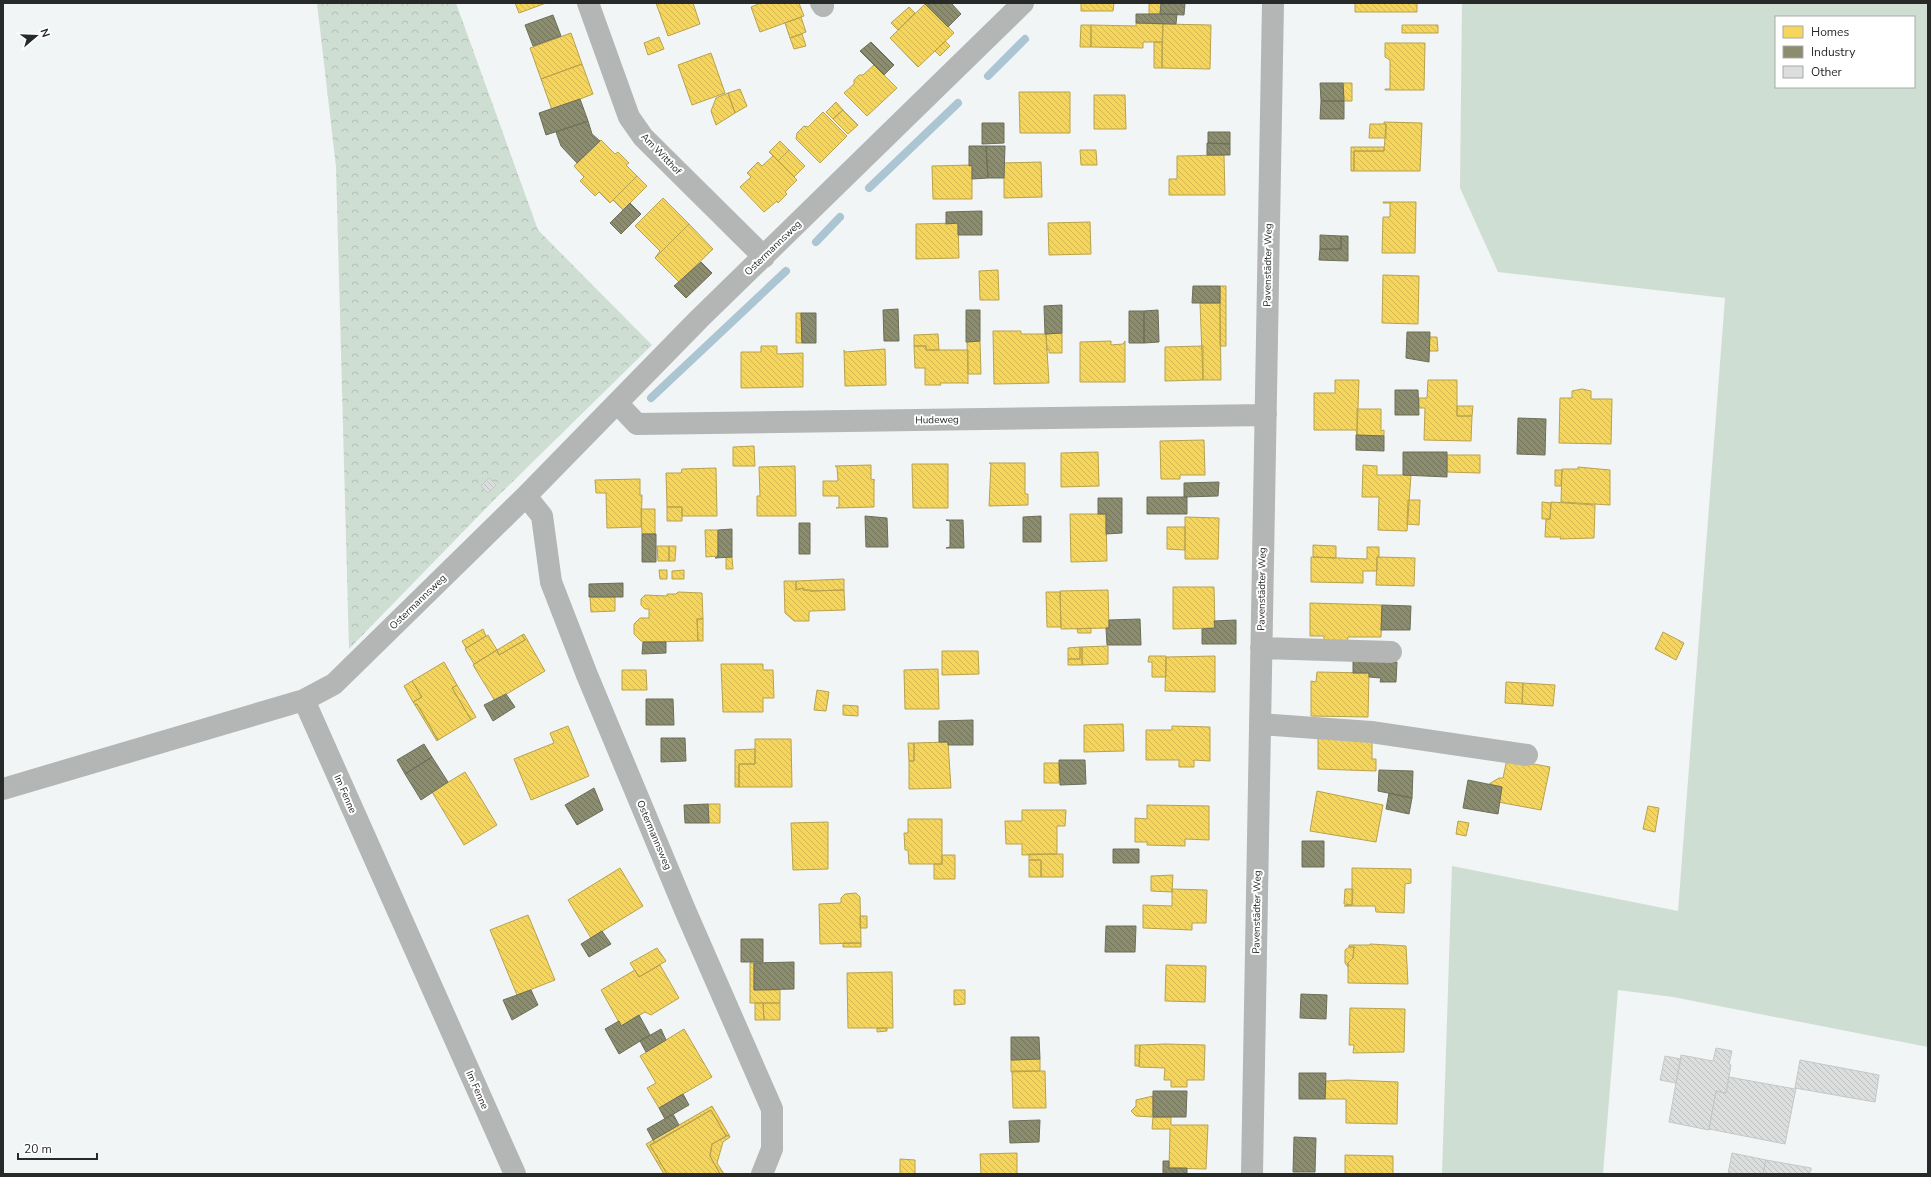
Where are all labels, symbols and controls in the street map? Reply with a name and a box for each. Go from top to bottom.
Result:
north arrow [16,16,56,56]
legend [1775,16,1915,88]
text: Homes [1811,24,1849,40]
text: N [37,27,53,39]
text: Industry [1811,44,1856,60]
text: Other [1811,64,1843,80]
street label: Am Witthof [638,130,685,178]
street label: Ostermannsweg [741,217,805,279]
street label: Pavenstädter Weg [1260,223,1276,307]
street label: Hudeweg [915,413,959,427]
street label: Pavenstädter Weg [1254,547,1270,631]
street label: Ostermannsweg [386,571,450,633]
street label: Im Fenne [330,772,360,816]
street label: Ostermannsweg [633,798,675,872]
street label: Pavenstädter Weg [1249,870,1265,954]
street label: Im Fenne [462,1068,492,1112]
scale bar [18,1135,97,1161]
text: 20 m [24,1141,52,1157]

